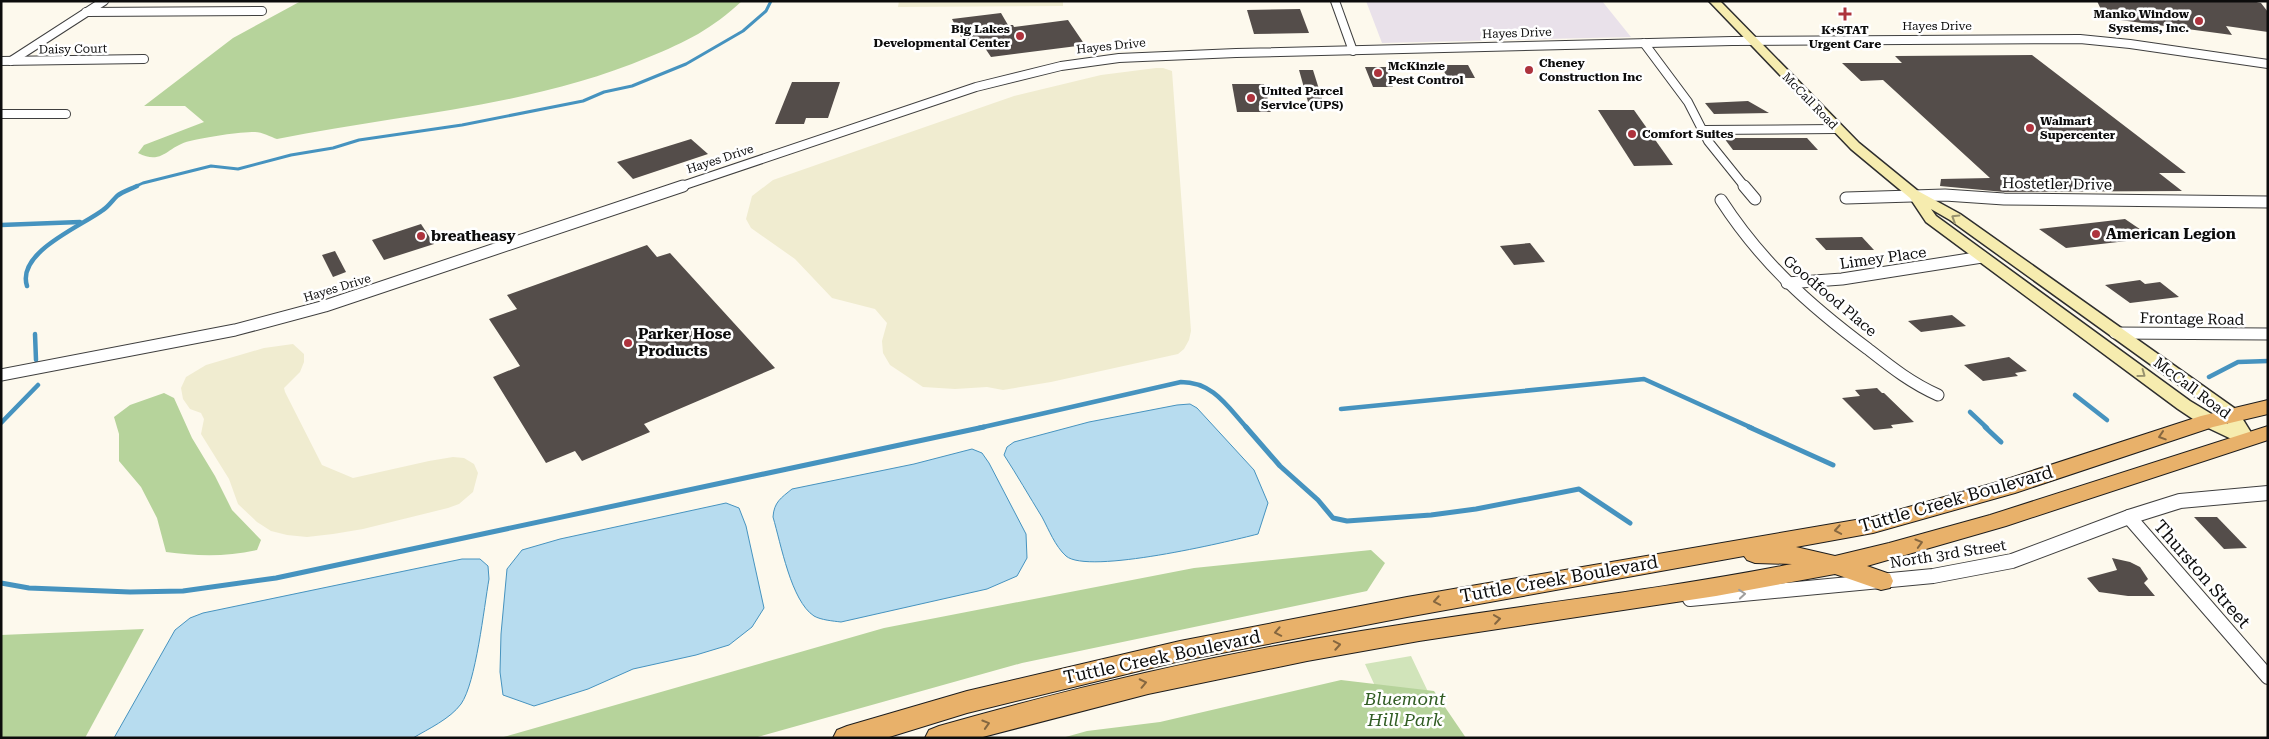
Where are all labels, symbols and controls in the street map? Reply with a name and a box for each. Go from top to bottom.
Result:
marker: K+STAT Urgent Care [1838,7,1852,21]
place label: Manko Window Systems, Inc. [2094,7,2190,35]
marker: Manko Window Systems, Inc. [2193,15,2205,27]
street label: Hayes Drive [1902,19,1972,33]
place label: Big Lakes Developmental Center [873,22,1011,50]
place label: K+STAT Urgent Care [1809,23,1881,51]
street label: Hayes Drive [1482,25,1552,41]
marker: Big Lakes Developmental Center [1014,30,1026,42]
street label: Hayes Drive [1076,35,1147,57]
street label: Daisy Court [39,41,108,57]
place label: Cheney Construction Inc [1539,56,1642,84]
place label: McKinzie Pest Control [1388,59,1463,87]
marker: Cheney Construction Inc [1523,64,1535,76]
marker: McKinzie Pest Control [1372,67,1384,79]
street label: McCall Road [1780,70,1841,132]
place label: United Parcel Service (UPS) [1261,84,1343,112]
marker: United Parcel Service (UPS) [1245,92,1257,104]
place label: Walmart Supercenter [2040,114,2116,142]
marker: Walmart Supercenter [2024,122,2036,134]
place label: Comfort Suites [1642,127,1734,141]
marker: Comfort Suites [1626,128,1638,140]
street label: Hayes Drive [685,141,756,176]
street label: Hostetler Drive [2002,174,2112,194]
one-way arrow [1952,214,1961,224]
place label: American Legion [2106,225,2236,243]
place label: breatheasy [431,227,516,245]
marker: American Legion [2090,228,2102,240]
marker: breatheasy [415,230,427,242]
street label: Limey Place [1839,243,1927,273]
street label: Goodfood Place [1780,252,1880,340]
street label: Hayes Drive [302,271,373,305]
street label: Frontage Road [2140,309,2245,329]
place label: Parker Hose Products [638,325,731,360]
marker: Parker Hose Products [622,337,634,349]
street label: McCall Road [2150,353,2234,423]
one-way arrow [2136,368,2146,377]
one-way arrow [2158,430,2167,440]
street label: Tuttle Creek Boulevard [1856,461,2056,536]
street label: Thurston Street [2150,515,2255,632]
one-way arrow [1834,525,1843,535]
street label: North 3rd Street [1889,536,2008,572]
one-way arrow [1915,539,1923,549]
street label: Tuttle Creek Boulevard [1458,551,1660,606]
one-way arrow [1738,589,1746,600]
one-way arrow [1433,596,1441,606]
one-way arrow [1493,615,1502,625]
street label: Tuttle Creek Boulevard [1062,625,1263,688]
one-way arrow [1273,626,1282,637]
one-way arrow [1332,640,1341,650]
one-way arrow [1139,678,1147,689]
park label: Bluemont Hill Park [1363,688,1446,730]
one-way arrow [981,719,989,729]

